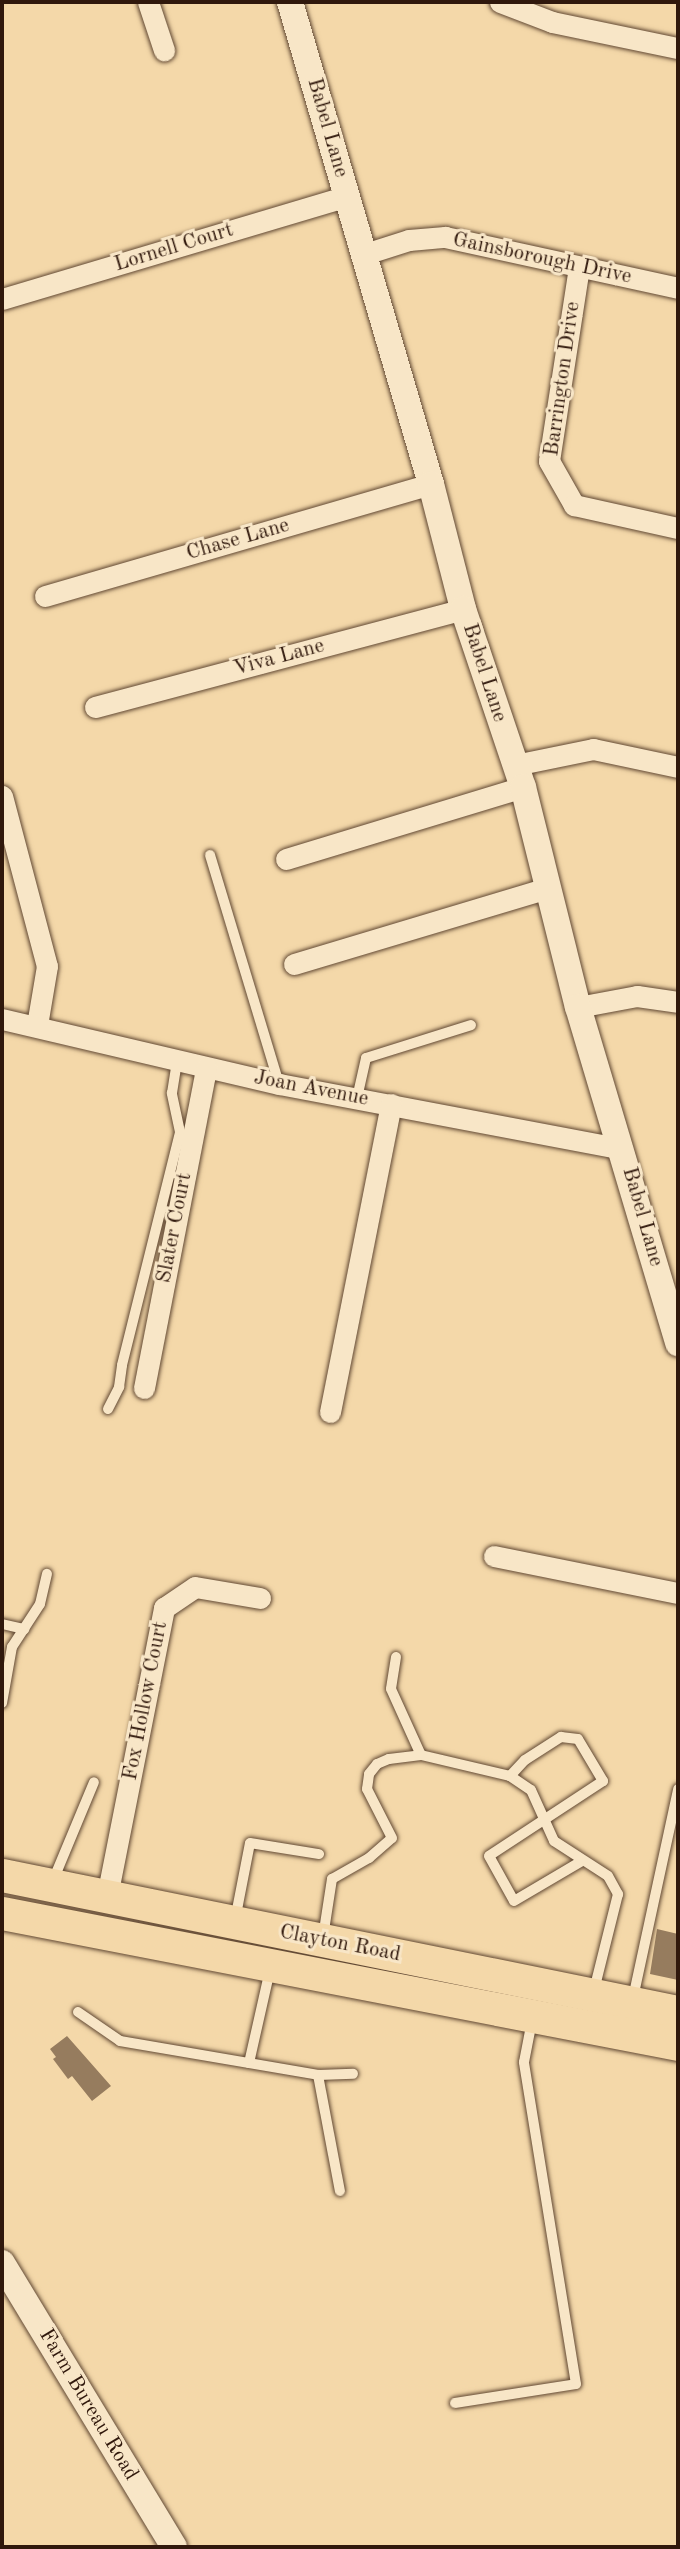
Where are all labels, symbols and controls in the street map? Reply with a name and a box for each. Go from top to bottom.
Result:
street label: Babel Lane [301,75,353,181]
street label: Lornell Court [112,218,236,278]
street label: Gainsborough Drive [450,228,634,290]
street label: Barrington Drive [540,300,586,458]
street label: Chase Lane [184,513,292,567]
street label: Babel Lane [456,620,512,726]
street label: Viva Lane [231,634,327,682]
street label: Joan Avenue [252,1066,370,1112]
street label: Babel Lane [616,1164,668,1270]
street label: Slater Court [152,1171,198,1285]
street label: Fox Hollow Court [118,1619,174,1783]
street label: Clayton Road [277,1920,403,1968]
street label: Farm Bureau Road [33,2325,143,2485]

